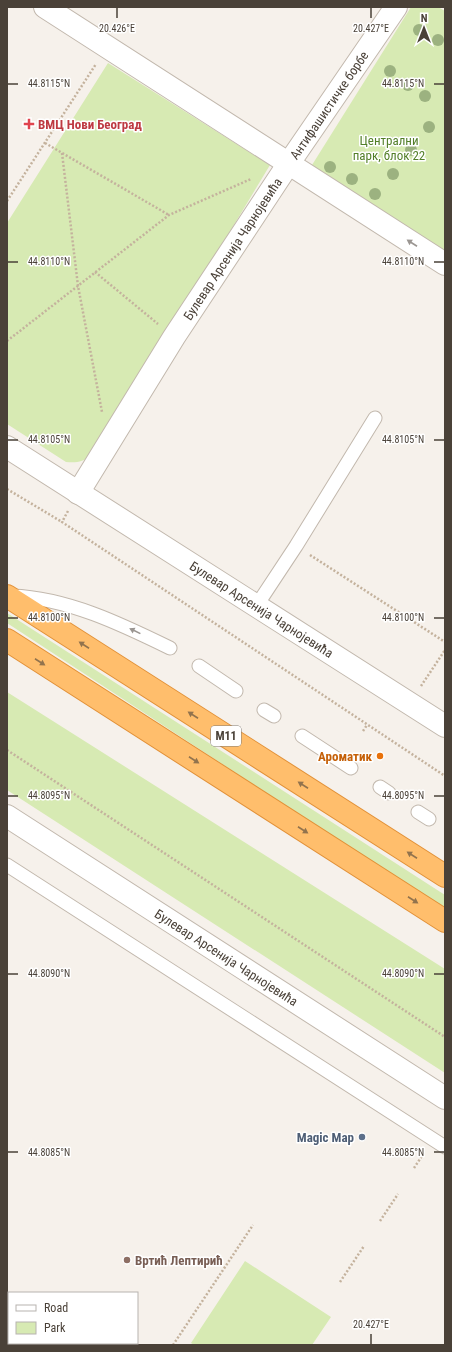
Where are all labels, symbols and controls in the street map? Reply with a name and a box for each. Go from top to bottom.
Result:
north arrow [404,8,444,48]
text: N [421,12,428,25]
text: 20.426°E [99,23,135,34]
text: 20.427°E [353,23,389,34]
street label: Антифашистичке борбе [287,48,371,162]
text: 44.8115°N [28,78,70,89]
text: 44.8115°N [382,78,424,89]
place label: ВМЦ Нови Београд [38,117,142,132]
marker: ВМЦ Нови Београд [23,118,35,130]
park label: Централни парк, блок 22 [353,133,425,163]
street label: Булевар Арсенија Чарнојевића [180,175,285,323]
one-way arrow [406,239,418,246]
text: 44.8110°N [28,256,70,267]
text: 44.8110°N [382,256,424,267]
text: 44.8105°N [28,434,70,445]
text: 44.8105°N [382,434,424,445]
street label: Булевар Арсенија Чарнојевића [187,558,336,661]
text: 44.8100°N [28,612,70,623]
text: 44.8100°N [382,612,424,623]
one-way arrow [130,628,141,634]
one-way arrow [79,641,89,649]
one-way arrow [34,658,46,665]
one-way arrow [188,711,198,719]
road number: M11 [211,726,241,746]
place label: Ароматик [318,749,372,764]
marker: Ароматик [375,751,385,761]
one-way arrow [188,756,199,764]
one-way arrow [298,781,308,789]
text: 44.8095°N [28,790,70,801]
text: 44.8095°N [382,790,424,801]
one-way arrow [298,826,308,834]
one-way arrow [407,851,417,859]
one-way arrow [407,896,418,904]
street label: Булевар Арсенија Чарнојевића [152,906,301,1009]
text: 44.8090°N [28,968,70,979]
text: 44.8090°N [382,968,424,979]
place label: Magic Map [297,1130,354,1145]
marker: Magic Map [357,1132,367,1142]
text: 44.8085°N [28,1147,70,1158]
text: 44.8085°N [382,1147,424,1158]
place label: Вртић Лептирић [135,1253,223,1268]
marker: Вртић Лептирић [122,1255,132,1265]
legend [8,1292,138,1344]
text: Road [44,1301,68,1315]
text: 20.427°E [353,1319,389,1330]
text: Park [44,1321,66,1335]

